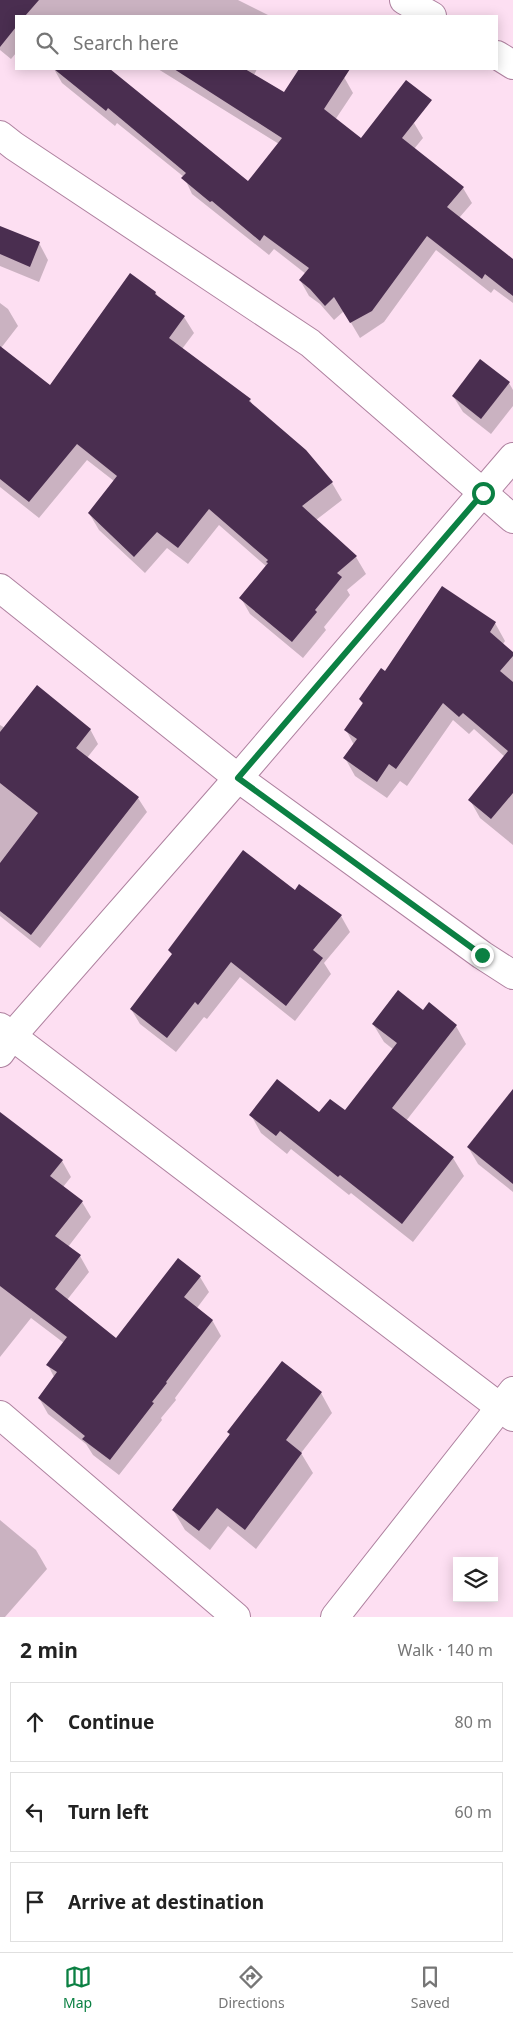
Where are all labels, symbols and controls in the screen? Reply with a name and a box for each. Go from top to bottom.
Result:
search box [15,15,498,70]
icon: search [33,29,61,57]
text: Search here [73,30,179,56]
route start [472,482,495,505]
route end [471,944,494,967]
map controls [453,1557,498,1602]
button: layers [453,1557,498,1602]
text: 2 min [20,1636,78,1664]
text: Walk · 140 m [398,1639,493,1661]
icon: ahead [21,1708,49,1736]
text: Continue [68,1709,154,1735]
text: 80 m [455,1711,492,1733]
icon: left [21,1798,49,1826]
text: Turn left [68,1799,149,1825]
text: 60 m [455,1801,492,1823]
icon: arrive [21,1888,49,1916]
text: Arrive at destination [68,1889,264,1915]
tab: Map [63,1963,92,2012]
tab: Directions [218,1963,285,2012]
tab: Saved [411,1963,450,2012]

